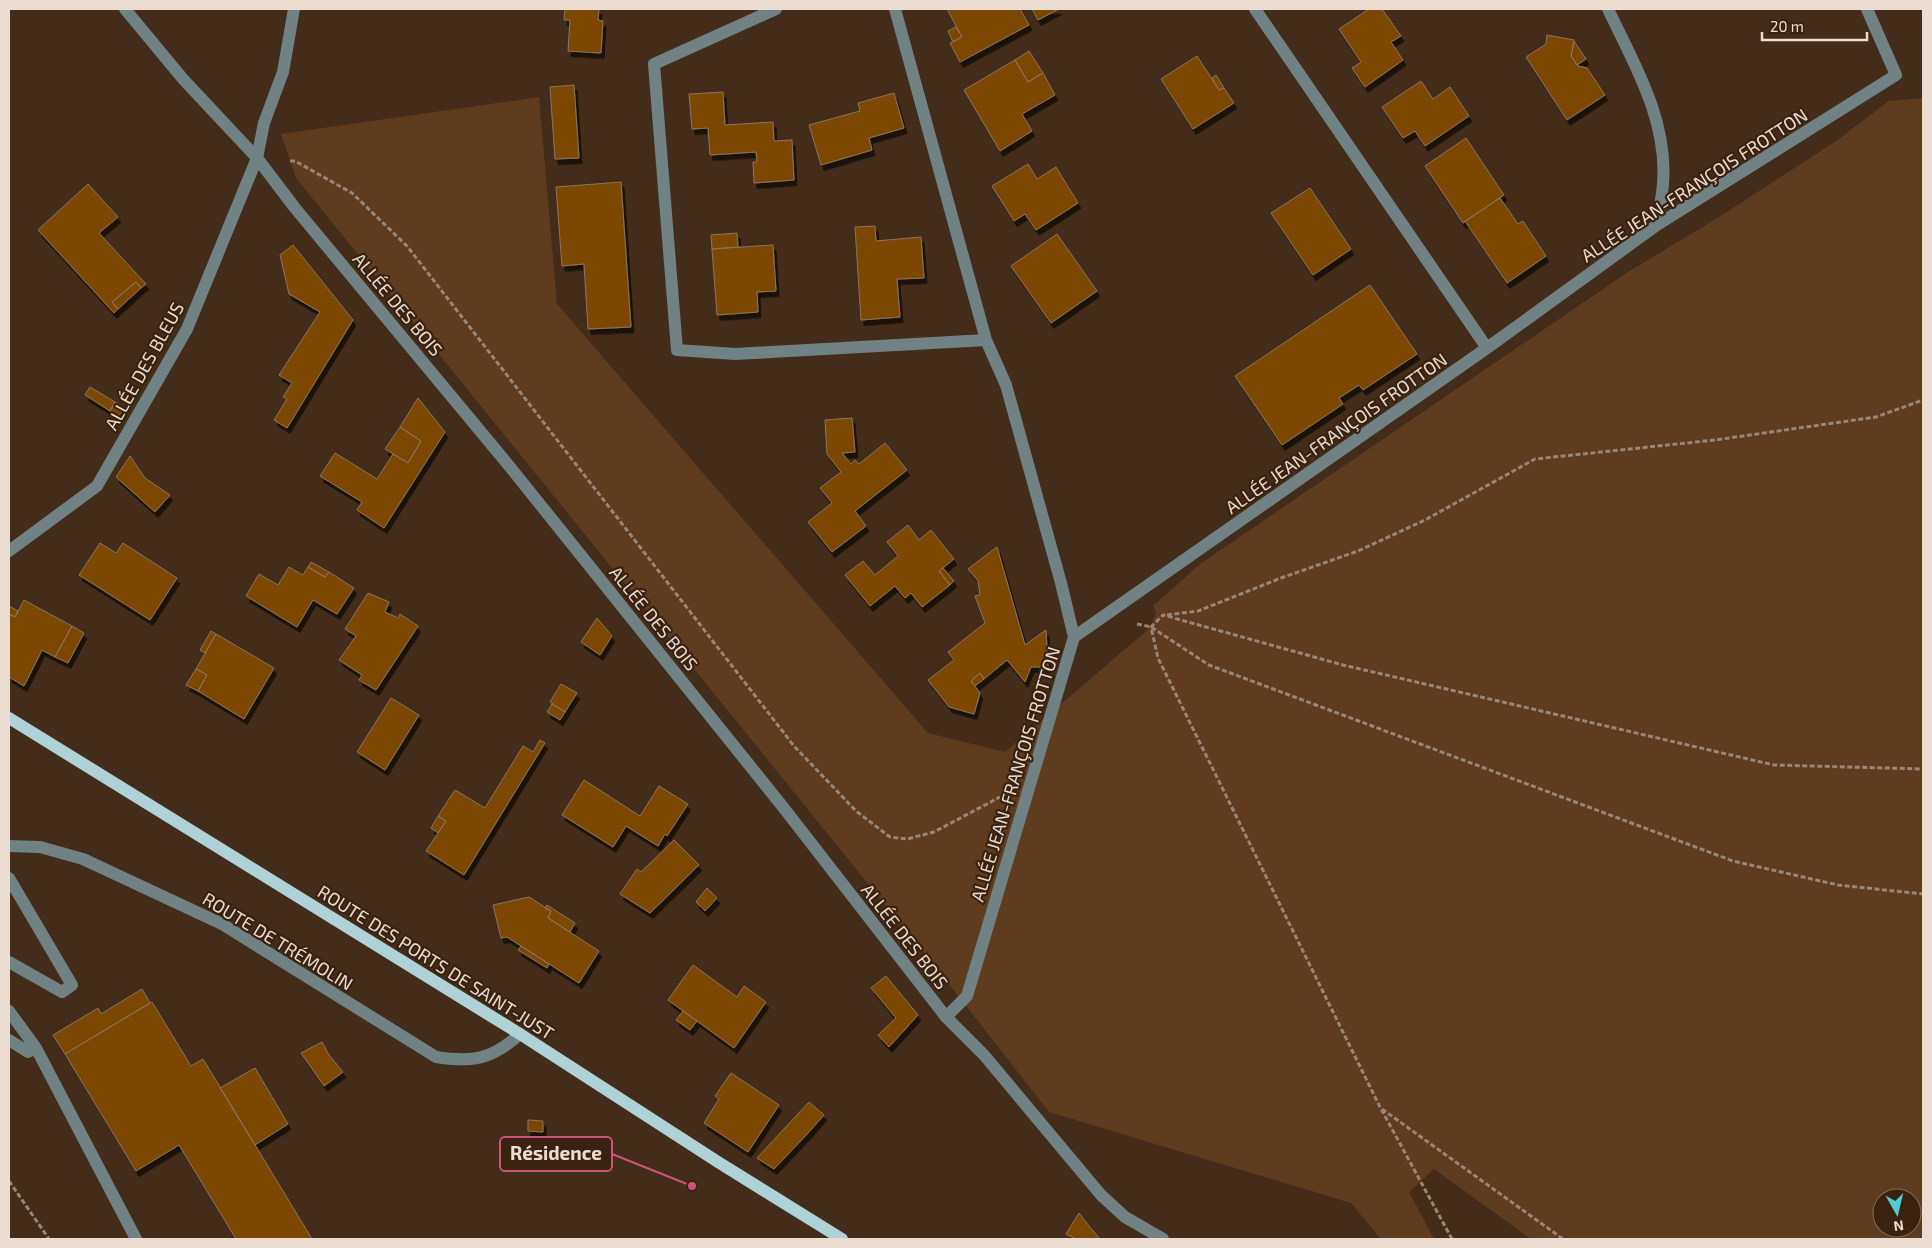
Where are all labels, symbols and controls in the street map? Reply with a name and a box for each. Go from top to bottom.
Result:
scale bar [1762,10,1867,42]
text: 20 m [1770,17,1804,35]
street label: ALLÉE JEAN-FRANÇOIS FROTTON [1577,104,1812,267]
street label: ALLÉE DES BOIS [348,248,448,360]
street label: ALLÉE DES BLEUS [100,298,188,434]
street label: ALLÉE JEAN-FRANÇOIS FROTTON [1221,348,1452,519]
street label: ALLÉE DES BOIS [605,561,703,675]
street label: ALLÉE JEAN-FRANÇOIS FROTTON [966,644,1065,904]
street label: ALLÉE DES BOIS [857,879,953,993]
street label: ROUTE DES PORTS DE SAINT-JUST [314,880,559,1044]
street label: ROUTE DE TRÉMOLIN [199,887,357,995]
callout: Résidence [500,1137,612,1171]
text: Résidence [510,1141,602,1164]
north arrow [1872,1188,1922,1238]
text: N [1893,1217,1905,1235]

